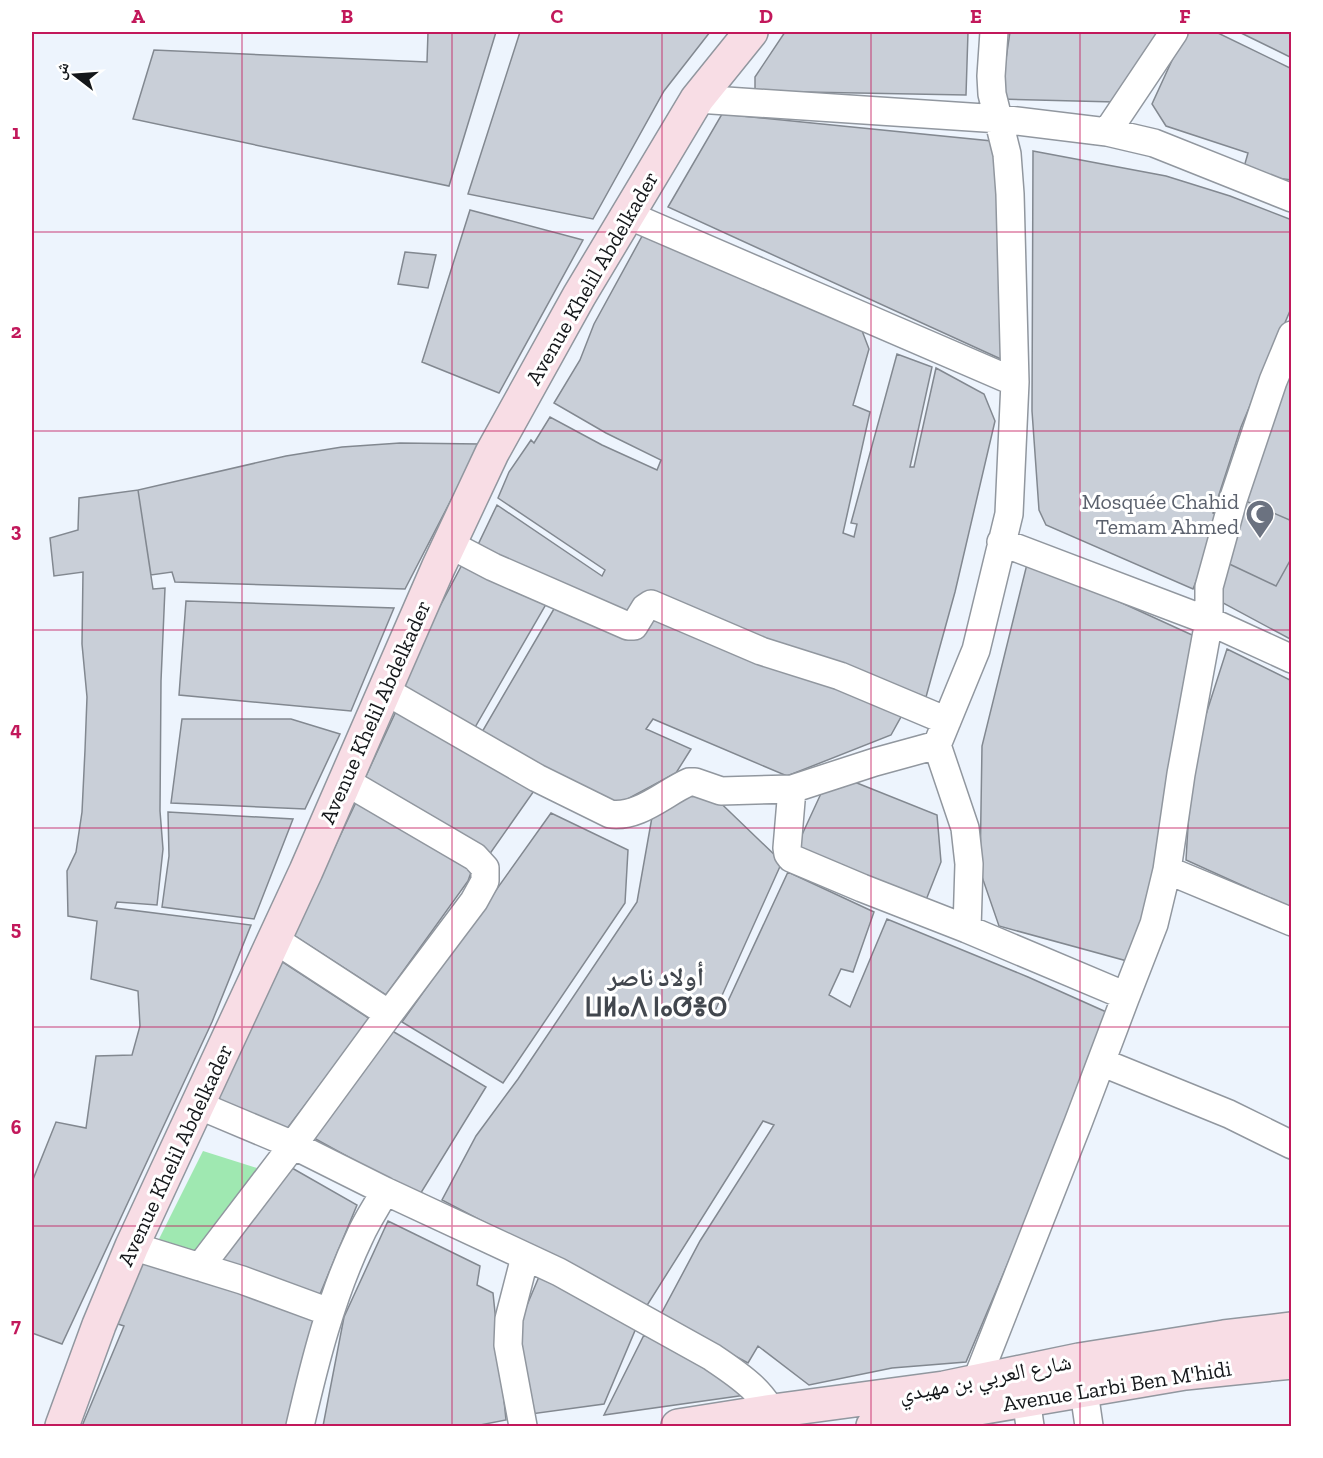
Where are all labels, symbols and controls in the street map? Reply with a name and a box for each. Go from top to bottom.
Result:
text: A [131,4,145,28]
text: B [341,4,353,28]
text: C [551,4,564,28]
text: D [759,4,773,28]
text: E [970,4,982,28]
text: F [1179,4,1191,28]
north arrow [45,45,105,105]
text: ش [50,60,73,82]
text: 1 [12,120,20,144]
street label: Avenue Khelil Abdelkader [520,167,664,389]
text: 2 [11,319,22,343]
place label: Mosquée Chahid Temam Ahmed [1082,488,1239,540]
mosque icon: Mosquée Chahid Temam Ahmed [1244,498,1276,540]
text: 3 [11,518,22,542]
street label: Avenue Khelil Abdelkader [314,596,436,828]
text: 4 [10,717,22,741]
text: 5 [11,916,21,940]
district label: أولاد ناصر ⵡⵍⴰⴷ ⵏⴰⵚⴻⵔ [584,961,728,1023]
street label: Avenue Khelil Abdelkader [112,1040,238,1270]
text: 6 [11,1115,22,1139]
text: 7 [11,1313,21,1337]
street label: شارع العربي بن مهيدي [896,1348,1074,1411]
street label: Avenue Larbi Ben M'hidi [1001,1355,1233,1417]

